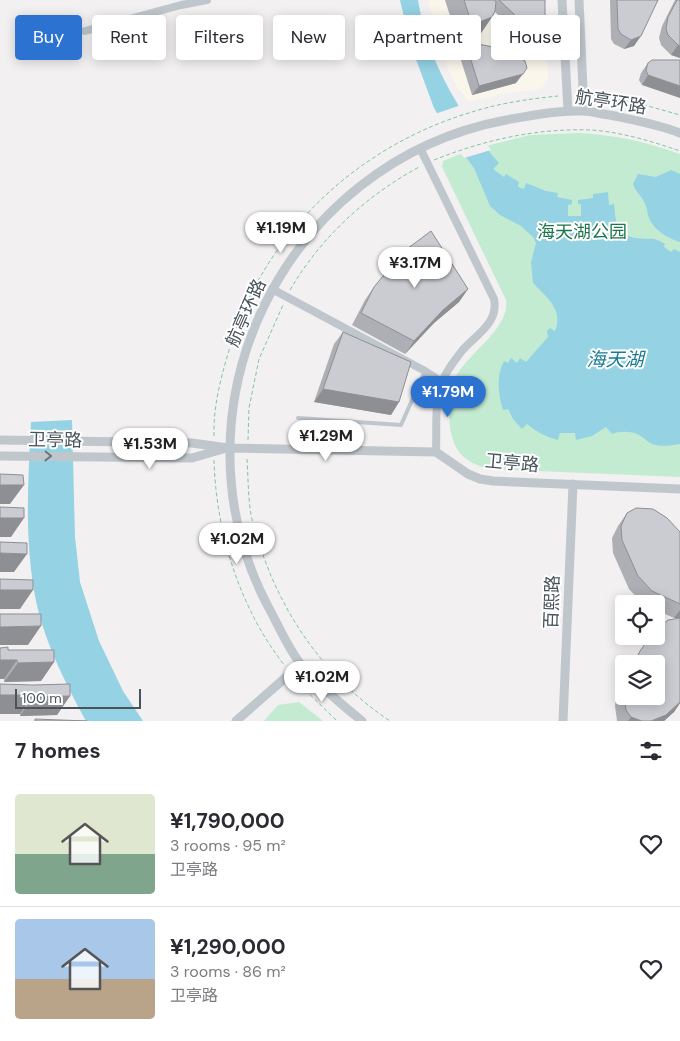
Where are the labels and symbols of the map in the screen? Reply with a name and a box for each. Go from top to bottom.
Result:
street label: 航亭环路 [574,85,648,119]
pin: ¥1.19M [240,212,322,254]
park label: 海天湖公园 [537,220,627,244]
pin: ¥3.17M [374,246,456,289]
street label: 航亭环路 [220,275,272,351]
water label: 海天湖 [586,347,646,372]
pin: ¥1.79M [407,376,489,418]
pin: ¥1.29M [285,420,367,462]
street label: 卫亭路 [28,428,82,452]
pin: ¥1.53M [109,428,191,470]
street label: 卫亭路 [484,449,540,477]
one-way arrow [45,451,53,461]
pin: ¥1.02M [196,522,278,565]
street label: 百熙路 [539,575,565,629]
pin: ¥1.02M [281,660,363,703]
scale bar [15,686,141,709]

